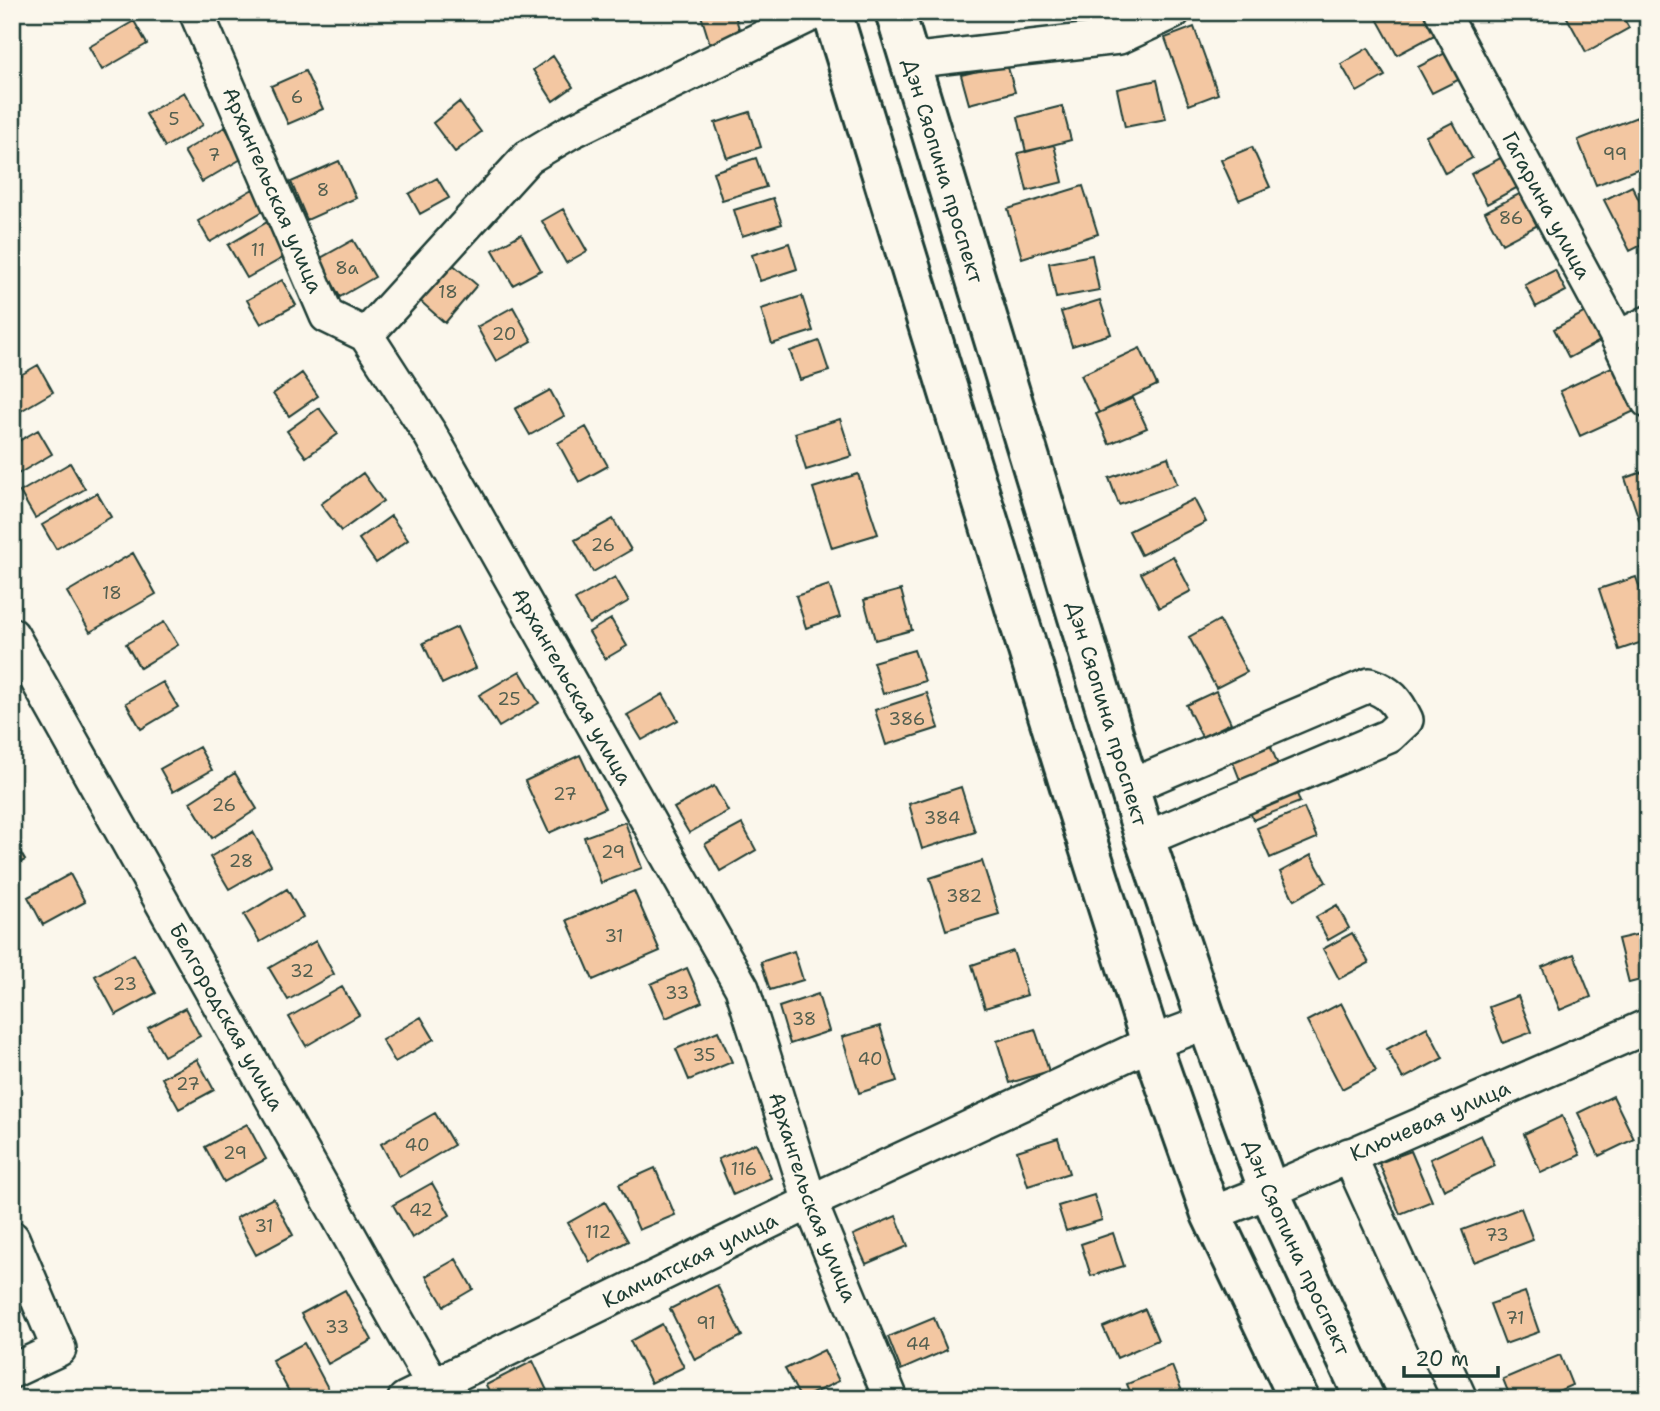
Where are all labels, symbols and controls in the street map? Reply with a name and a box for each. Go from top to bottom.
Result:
street label: Дэн Сяопина проспект [896,55,990,287]
street label: Архангельская улица [216,83,330,298]
house number: 6 [291,85,303,109]
house number: 5 [168,107,180,131]
street label: Гагарина улица [1495,127,1598,284]
house number: 99 [1603,142,1627,166]
house number: 7 [208,143,220,167]
house number: 8 [317,178,329,202]
house number: 86 [1499,206,1523,230]
house number: 11 [251,238,265,262]
house number: 8a [335,256,359,280]
house number: 18 [438,280,458,304]
house number: 20 [492,322,516,346]
house number: 26 [591,533,615,557]
house number: 18 [102,581,122,605]
street label: Архангельская улица [506,583,639,790]
street label: Дэн Сяопина проспект [1060,598,1154,830]
house number: 25 [497,687,521,711]
house number: 386 [889,707,925,731]
house number: 27 [553,782,577,806]
house number: 26 [212,793,236,817]
house number: 384 [924,806,960,830]
house number: 29 [601,840,625,864]
house number: 28 [229,849,253,873]
house number: 382 [946,884,982,908]
street label: Белгородская улица [163,918,290,1116]
house number: 31 [604,924,624,948]
house number: 32 [290,959,314,983]
house number: 23 [113,972,137,996]
house number: 33 [665,981,689,1005]
house number: 38 [792,1007,816,1031]
house number: 35 [692,1043,716,1067]
house number: 40 [857,1047,883,1071]
house number: 27 [176,1072,200,1096]
street label: Ключевая улица [1346,1074,1514,1168]
street label: Архангельская улица [762,1089,864,1307]
house number: 40 [404,1133,430,1157]
street label: Дэн Сяопина проспект [1237,1136,1357,1360]
house number: 29 [223,1141,247,1165]
house number: 116 [731,1157,757,1181]
house number: 42 [409,1198,433,1222]
street label: Камчатская улица [598,1206,782,1315]
house number: 31 [254,1214,274,1238]
house number: 112 [585,1220,611,1244]
house number: 73 [1485,1223,1509,1247]
house number: 71 [1505,1306,1525,1330]
house number: 91 [696,1311,716,1335]
house number: 33 [325,1315,349,1339]
house number: 44 [906,1332,930,1356]
scale bar [1404,1334,1499,1378]
text: 20 m [1415,1345,1469,1373]

